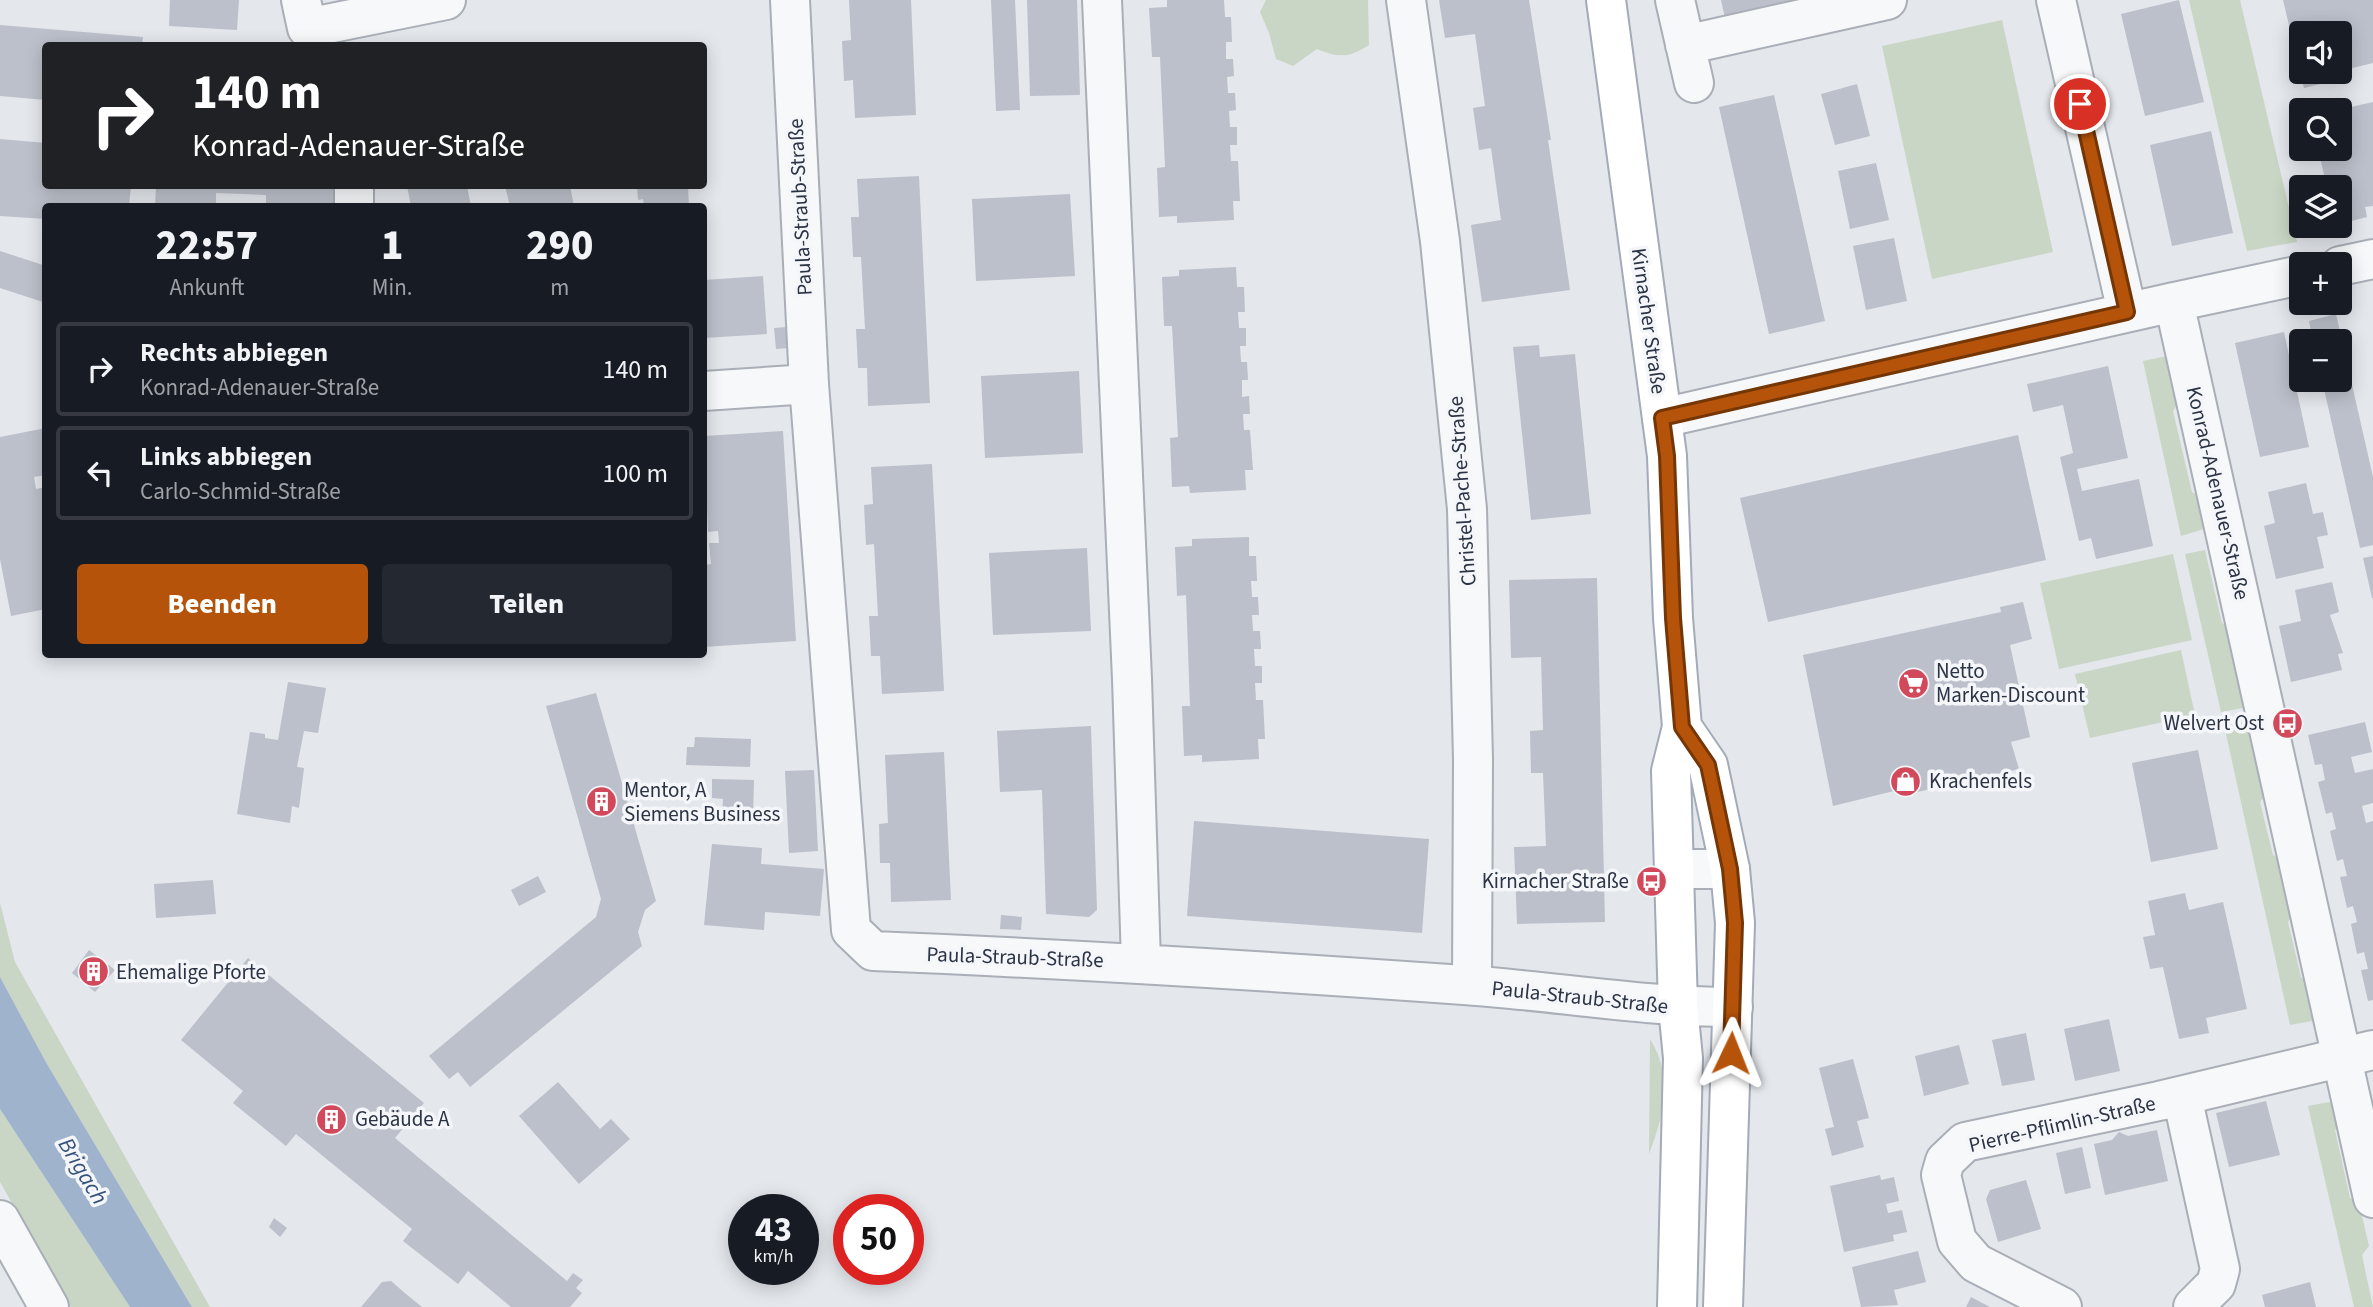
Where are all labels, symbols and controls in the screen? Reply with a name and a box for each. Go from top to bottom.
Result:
map controls [2289,21,2352,392]
button: sound [2289,21,2352,84]
text: 140 m [192,58,321,128]
icon: right [77,70,168,161]
pin [2050,74,2110,134]
icon: arrive [2061,85,2099,123]
button: search [2289,98,2352,161]
street label: Paula-Straub-Straße [780,118,820,296]
text: Konrad-Adenauer-Straße [192,123,525,169]
button: layers [2289,175,2352,238]
text: 22:57 [156,216,258,276]
text: 1 [381,216,403,276]
text: 290 [526,216,593,276]
street label: Kirnacher Straße [1624,246,1674,396]
button: + [2289,252,2352,315]
text: Ankunft [169,271,244,304]
text: Min. [372,271,413,304]
text: m [550,271,569,304]
button: − [2289,329,2352,392]
text: Rechts abbiegen [140,334,328,371]
icon: right [81,350,119,388]
text: 140 m [602,351,668,388]
text: Konrad-Adenauer-Straße [140,371,379,404]
street label: Konrad-Adenauer-Straße [2179,383,2257,603]
street label: Christel-Pache-Straße [1440,395,1484,587]
text: Links abbiegen [140,438,312,475]
icon: left [81,454,119,492]
text: 100 m [602,455,668,492]
text: Carlo-Schmid-Straße [140,475,341,508]
button: Beenden [77,564,368,644]
button: Teilen [382,564,672,644]
place label: Netto Marken-Discount [1936,656,2085,710]
supermarket icon: Netto Marken-Discount [1896,666,1930,700]
bus stop icon: Welvert Ost [2270,706,2304,740]
place label: Welvert Ost [2164,708,2264,738]
shop icon: Krachenfels [1889,764,1923,798]
place label: Krachenfels [1929,766,2032,796]
place label: Mentor, A Siemens Business [624,775,781,829]
building icon: Mentor, A Siemens Business [584,785,618,819]
bus stop icon: Kirnacher Straße [1635,864,1669,898]
place label: Kirnacher Straße [1482,866,1629,896]
street label: Paula-Straub-Straße [926,939,1104,975]
building icon: Ehemalige Pforte [76,955,110,989]
place label: Ehemalige Pforte [116,957,266,987]
street label: Paula-Straub-Straße [1490,973,1670,1021]
position arrow [1694,1016,1768,1090]
street label: Pierre-Pflimlin-Straße [1966,1088,2158,1160]
building icon: Gebäude A [315,1102,349,1136]
place label: Gebäude A [355,1104,450,1134]
water label: Brigach [50,1131,116,1211]
speed limit sign: 50 [833,1194,924,1285]
text: 43 [755,1205,792,1255]
text: km/h [754,1244,793,1269]

